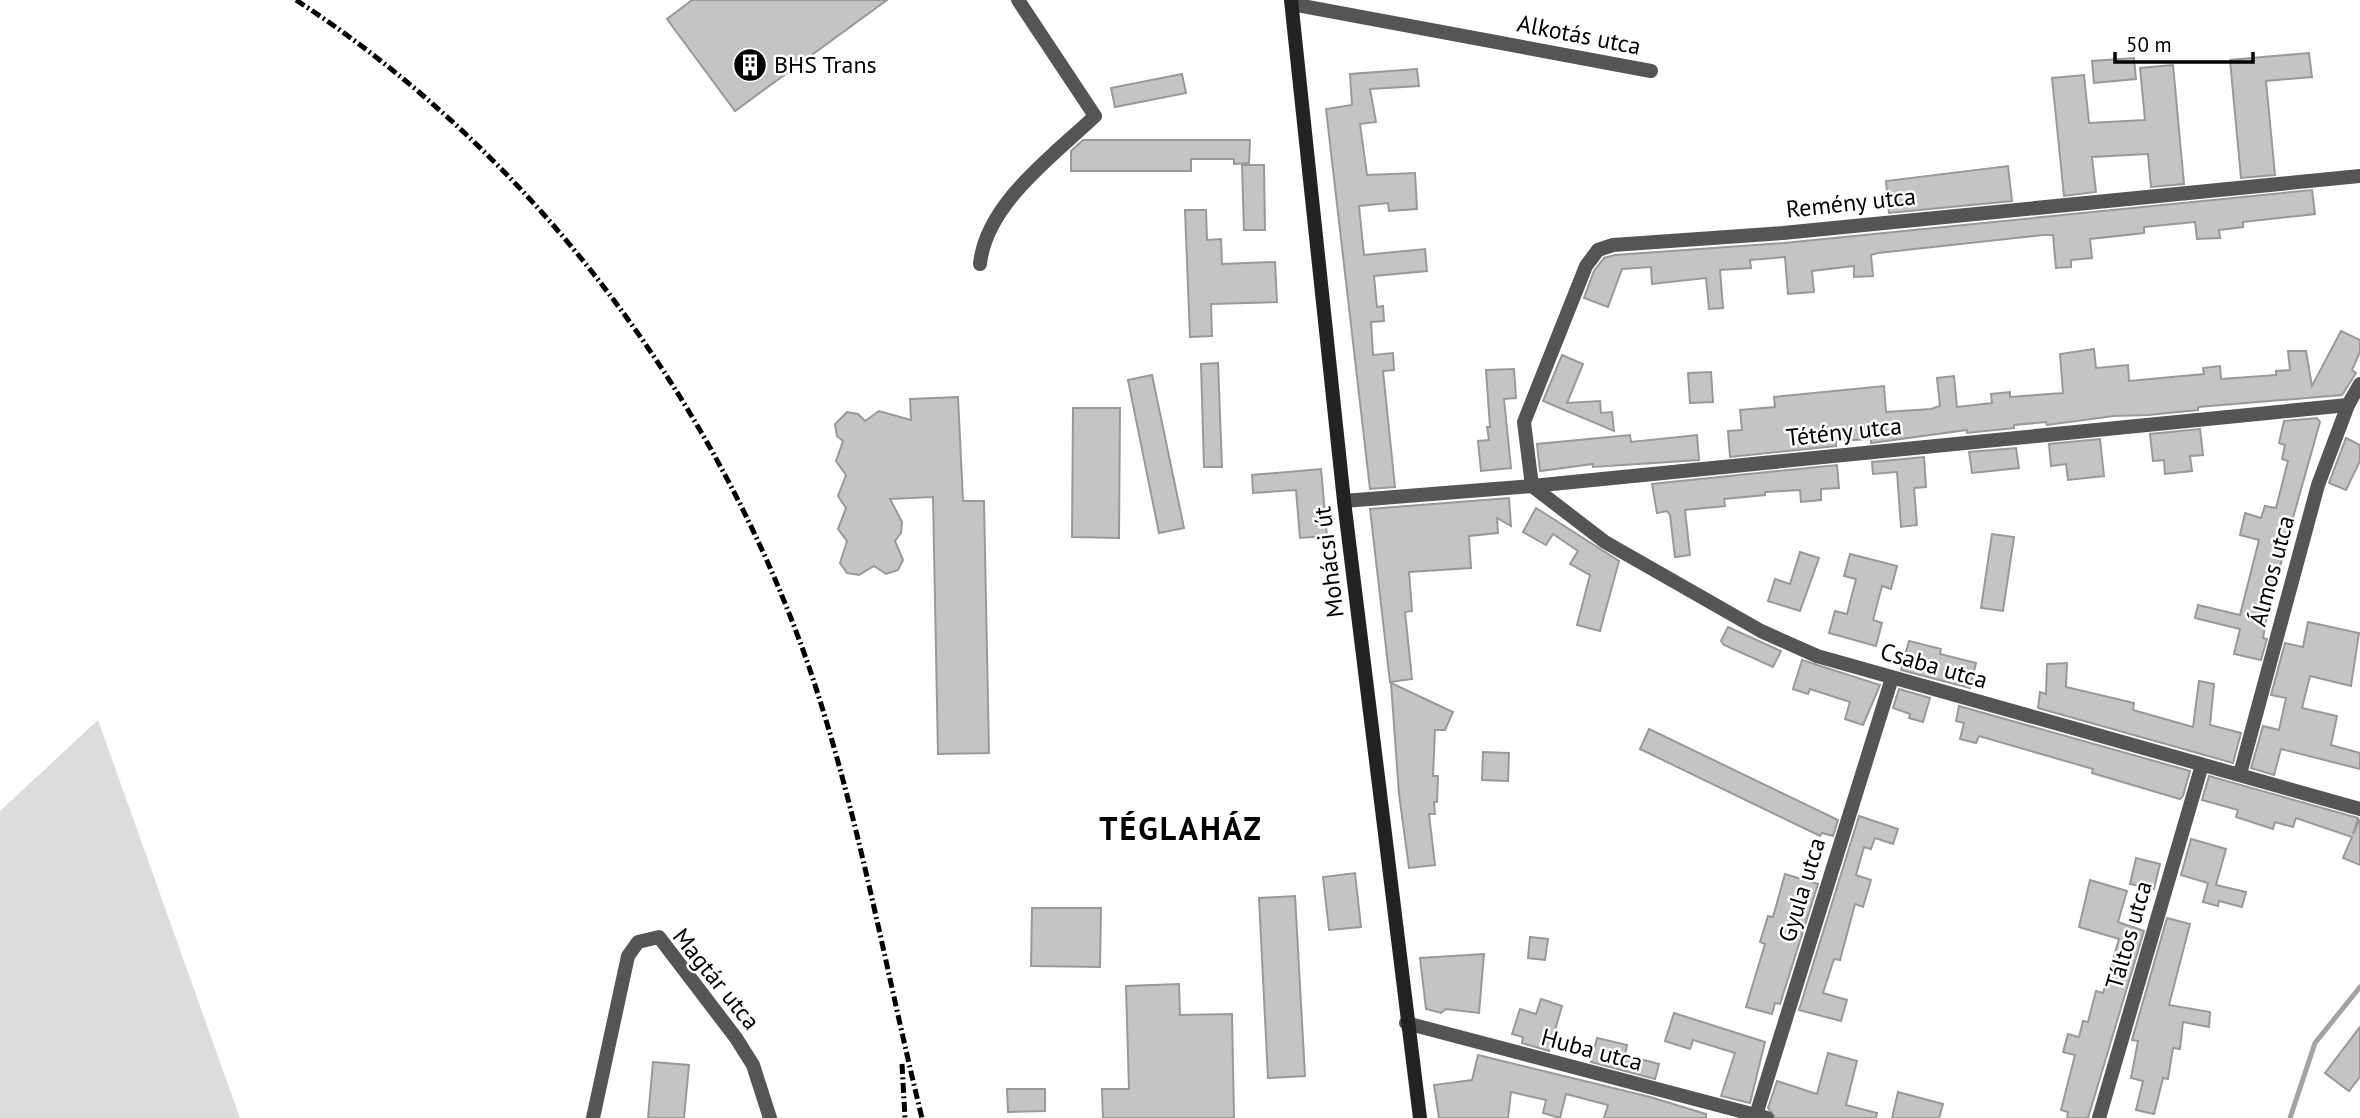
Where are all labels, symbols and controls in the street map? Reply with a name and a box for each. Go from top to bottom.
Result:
street label: Alkotás utca [1515,7,1644,62]
scale bar [2115,21,2253,65]
text: 50 m [2126,31,2172,58]
building icon: BHS Trans [731,46,769,84]
place label: BHS Trans [774,49,877,80]
street label: Remény utca [1784,180,1917,225]
street label: Tétény utca [1784,410,1903,453]
street label: Mohácsi út [1306,505,1351,619]
street label: Álmos utca [2242,512,2301,630]
street label: Csaba utca [1877,635,1991,696]
district label: TÉGLAHÁZ [1099,807,1263,849]
street label: Gyula utca [1771,834,1832,946]
street label: Táltos utca [2098,877,2159,993]
street label: Magtár utca [666,922,767,1036]
street label: Huba utca [1538,1021,1646,1078]

